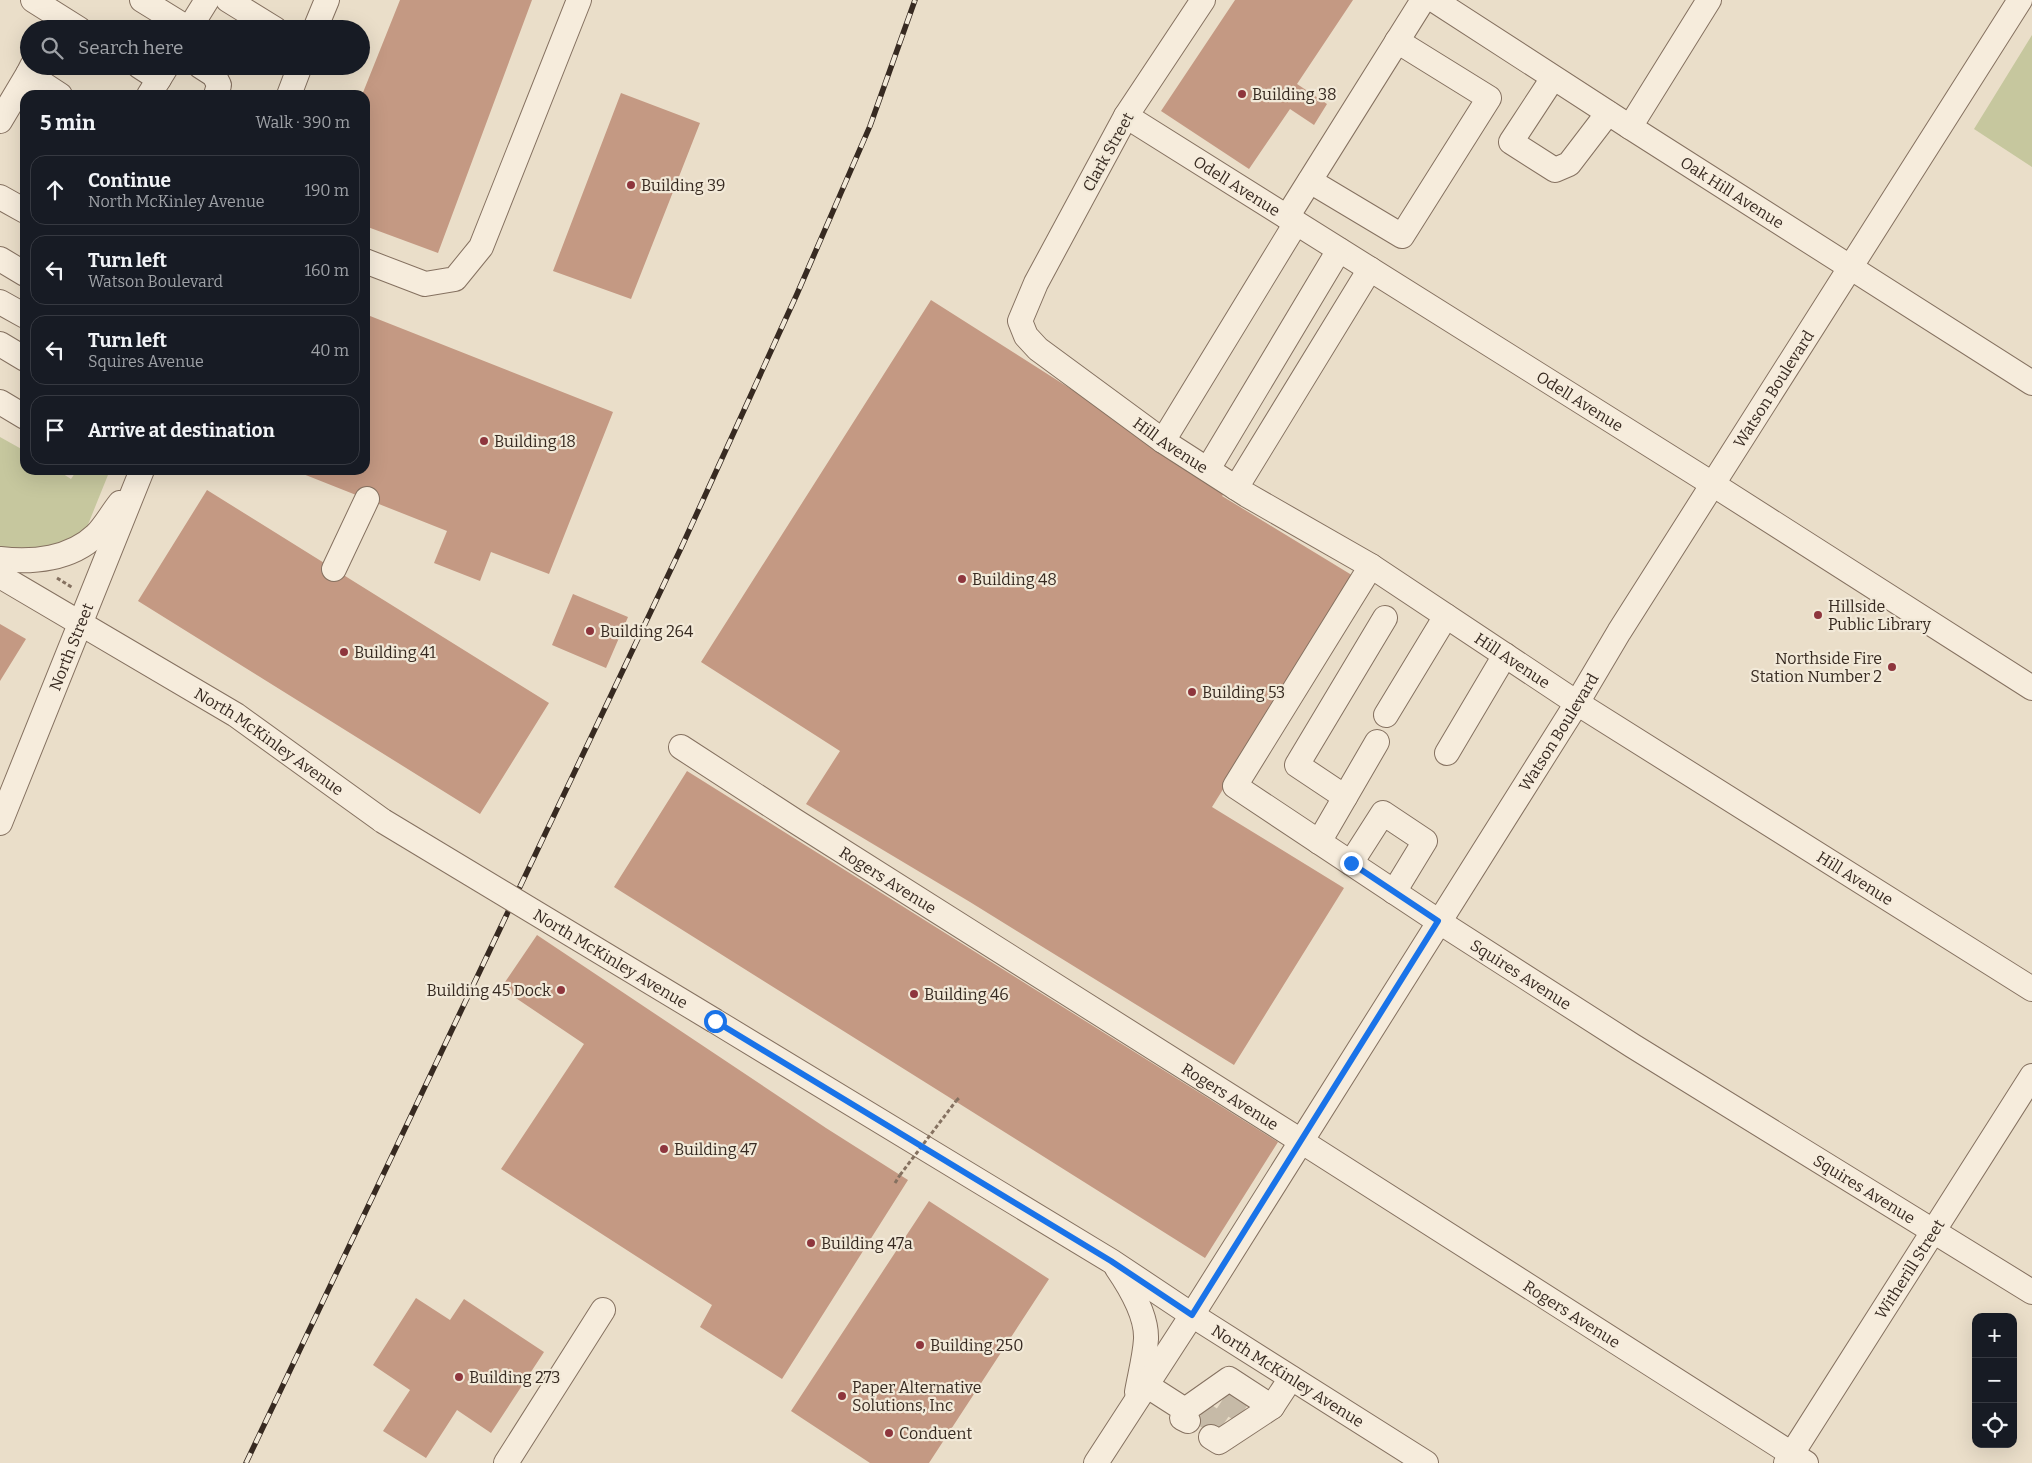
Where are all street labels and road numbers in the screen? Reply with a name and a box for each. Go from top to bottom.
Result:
street label: Clark Street [1079,109,1138,195]
street label: Odell Avenue [1190,151,1284,220]
street label: Oak Hill Avenue [1677,152,1788,232]
street label: Watson Boulevard [1729,326,1818,451]
street label: Odell Avenue [1533,367,1627,435]
street label: Hill Avenue [1130,413,1212,477]
street label: North Street [45,600,97,693]
street label: Hill Avenue [1471,628,1554,692]
street label: Watson Boulevard [1515,669,1602,794]
street label: North McKinley Avenue [191,683,347,799]
street label: Rogers Avenue [836,842,940,918]
street label: Hill Avenue [1814,847,1897,909]
street label: North McKinley Avenue [530,905,691,1012]
street label: Squires Avenue [1467,935,1575,1013]
street label: Rogers Avenue [1178,1059,1282,1134]
street label: Squires Avenue [1810,1150,1919,1227]
street label: Witherill Street [1871,1215,1948,1322]
street label: Rogers Avenue [1520,1276,1624,1352]
street label: North McKinley Avenue [1208,1320,1368,1431]

